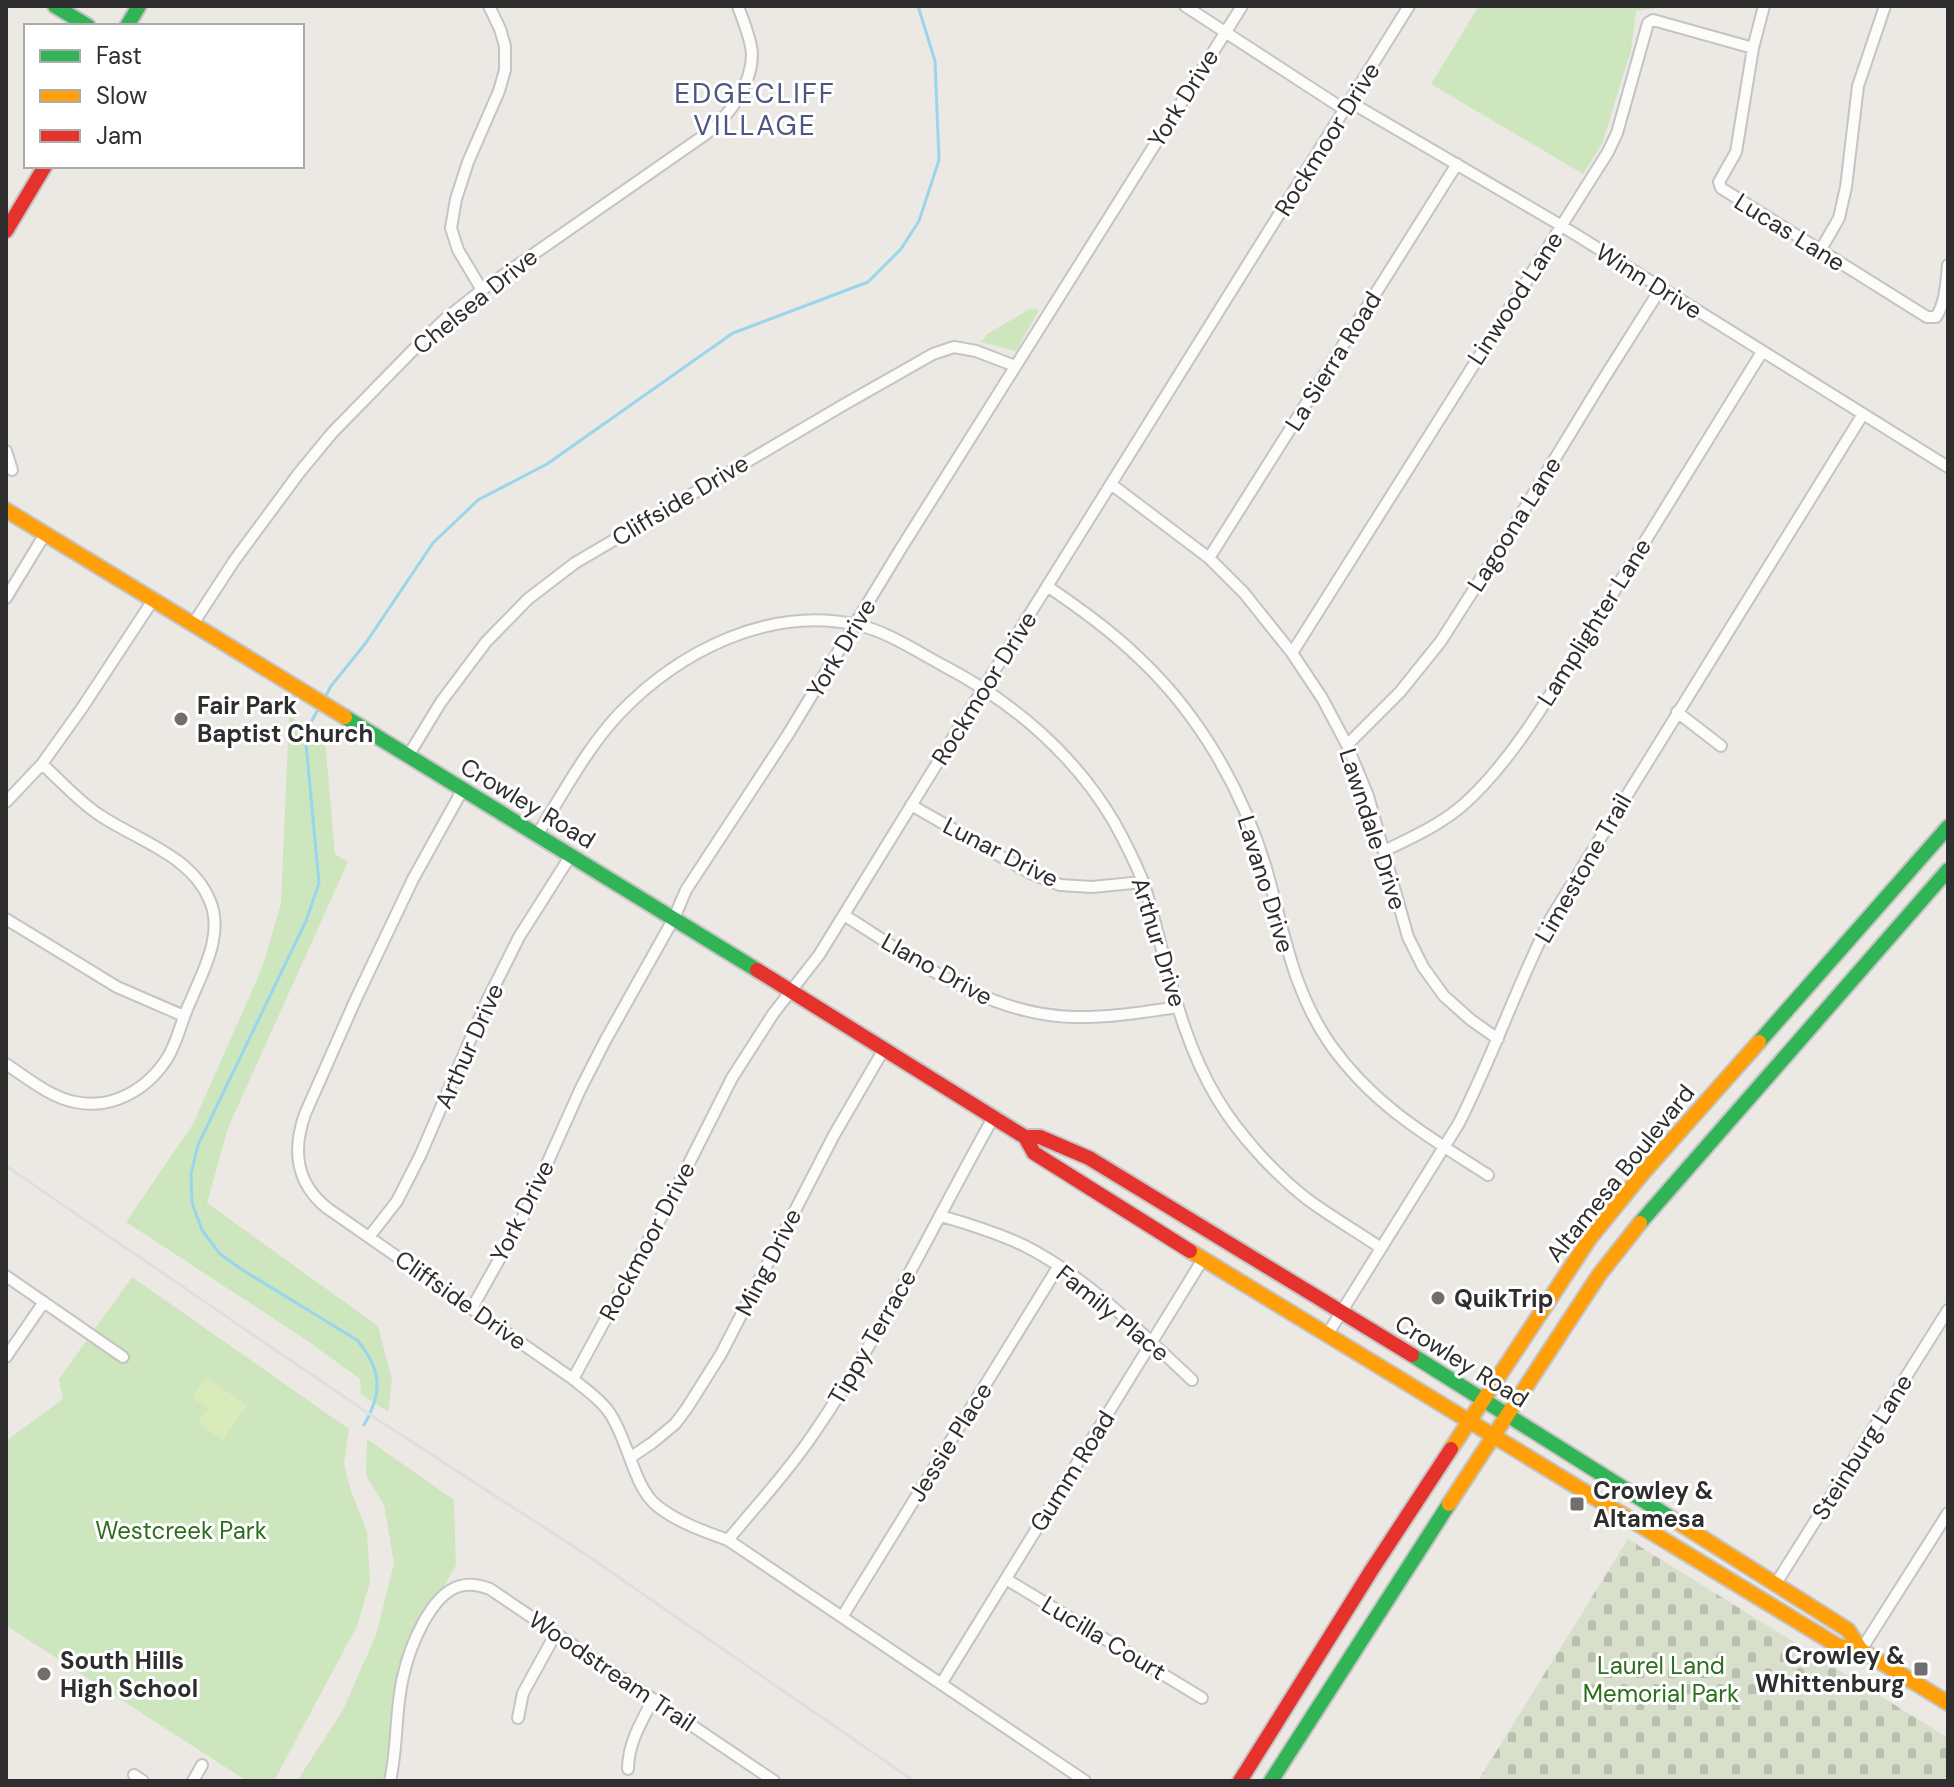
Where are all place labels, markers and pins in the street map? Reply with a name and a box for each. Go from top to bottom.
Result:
place label: Fair Park Baptist Church [197,690,373,749]
marker: Fair Park Baptist Church [172,710,190,728]
place label: QuikTrip [1454,1283,1553,1314]
marker: QuikTrip [1429,1289,1447,1307]
place label: Crowley & Altamesa [1593,1475,1714,1534]
marker: Crowley & Altamesa [1568,1495,1586,1513]
place label: Crowley & Whittenburg [1755,1640,1905,1699]
place label: South Hills High School [60,1645,198,1704]
marker: Crowley & Whittenburg [1912,1660,1930,1678]
marker: South Hills High School [35,1665,53,1683]

